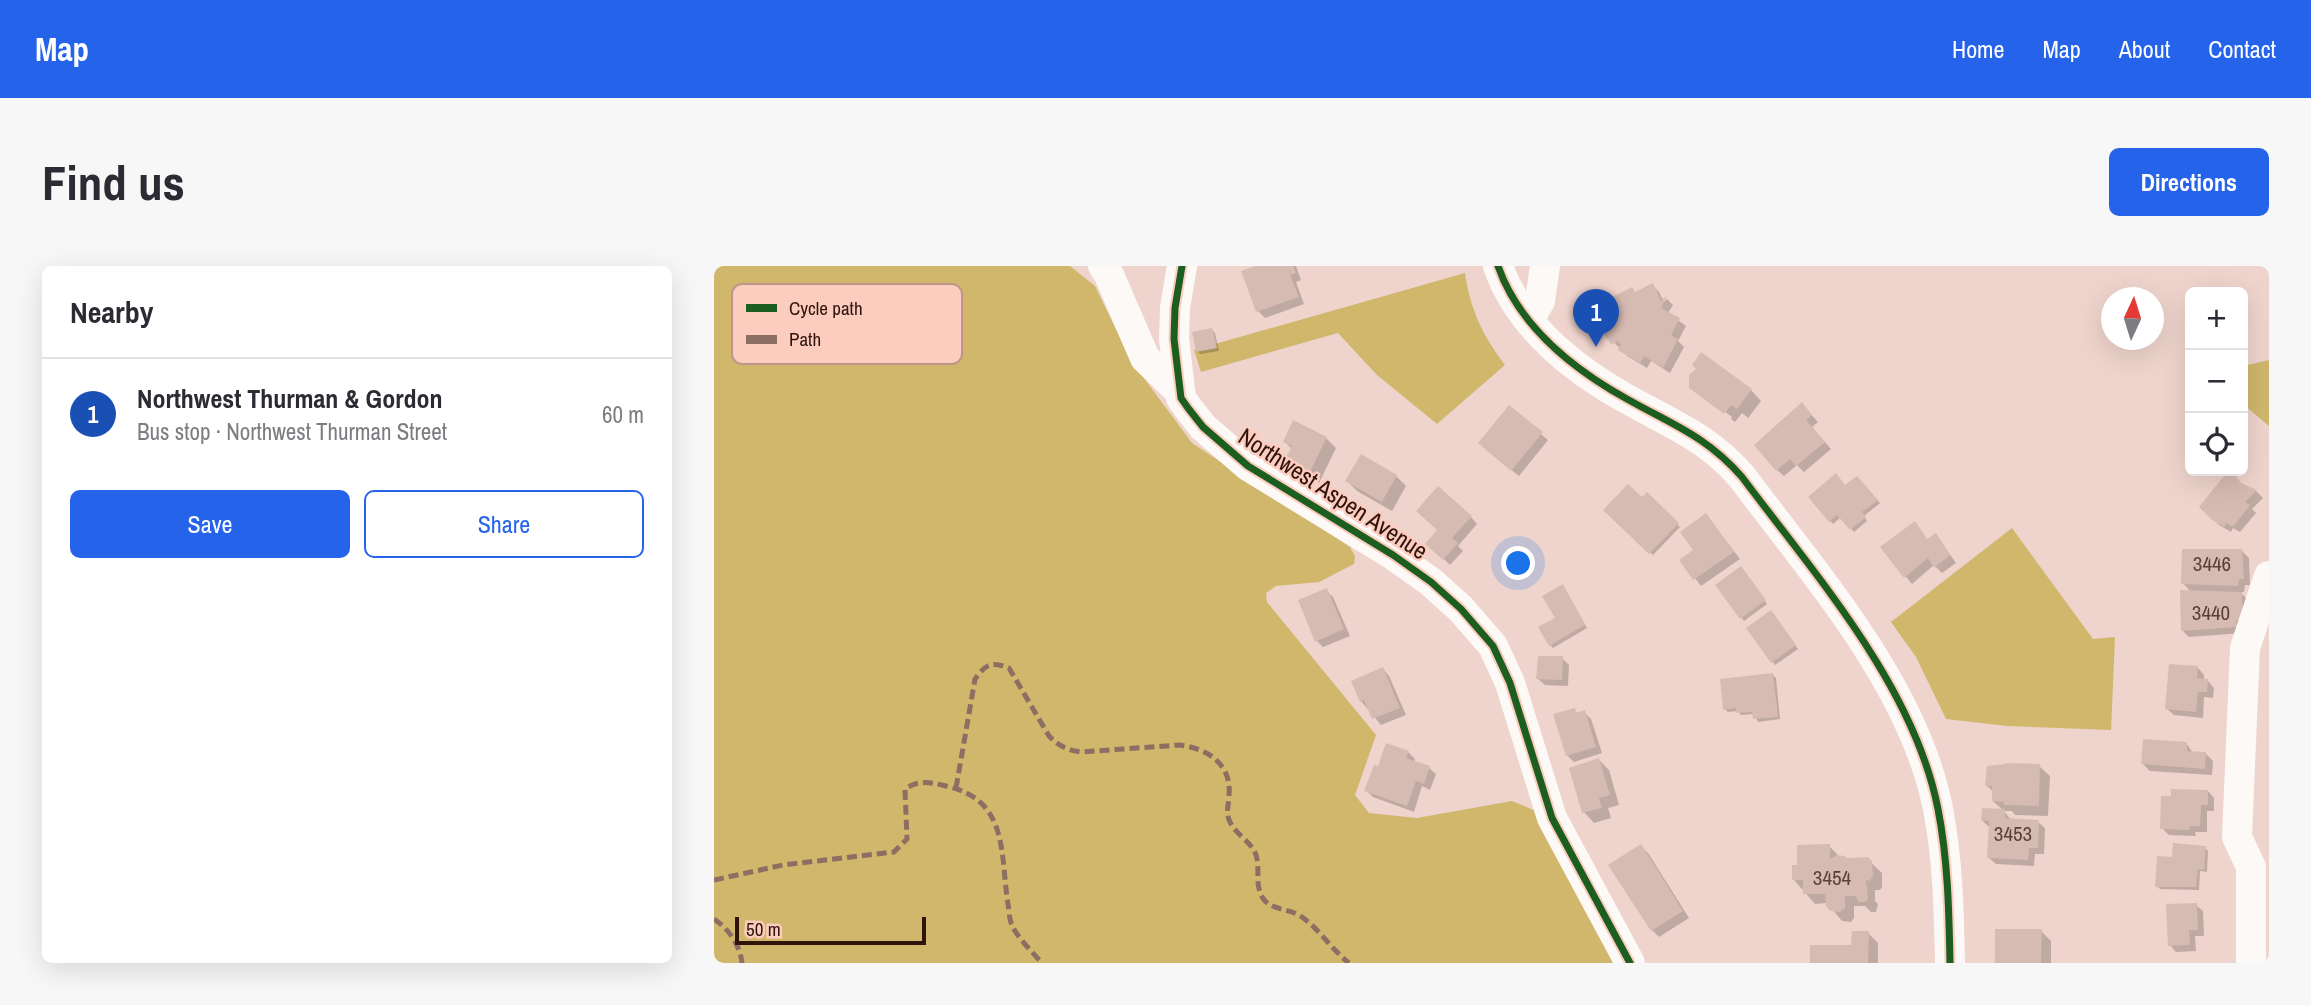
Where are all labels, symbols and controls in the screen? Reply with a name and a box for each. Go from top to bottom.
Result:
text: Map [35,27,89,71]
text: Home [1952,33,2004,65]
text: Map [2042,33,2081,65]
text: About [2119,33,2170,65]
text: Contact [2208,33,2276,65]
button: Directions [2109,148,2269,216]
text: Find us [42,149,185,215]
legend [732,284,962,364]
north arrow [2101,287,2164,350]
map controls [2185,287,2248,476]
button: + [2185,287,2248,350]
pin: 1 [1573,289,1619,347]
text: Nearby [70,292,153,332]
text: Cycle path [789,295,863,321]
text: Path [789,326,821,352]
button: − [2185,350,2248,413]
text: Northwest Thurman & Gordon [137,381,443,416]
text: 1 [88,399,98,430]
text: 60 m [602,399,644,430]
button: locate [2185,413,2248,476]
text: Bus stop · Northwest Thurman Street [137,416,447,447]
street label: Northwest Aspen Avenue [1233,420,1434,566]
button: Save [70,490,350,558]
button: Share [364,490,644,558]
your location [1501,546,1535,580]
house number: 3446 [2193,549,2231,578]
house number: 3440 [2192,598,2230,627]
house number: 3453 [1994,819,2032,848]
house number: 3454 [1813,863,1852,892]
scale bar [735,914,926,946]
text: 50 m [746,916,781,942]

